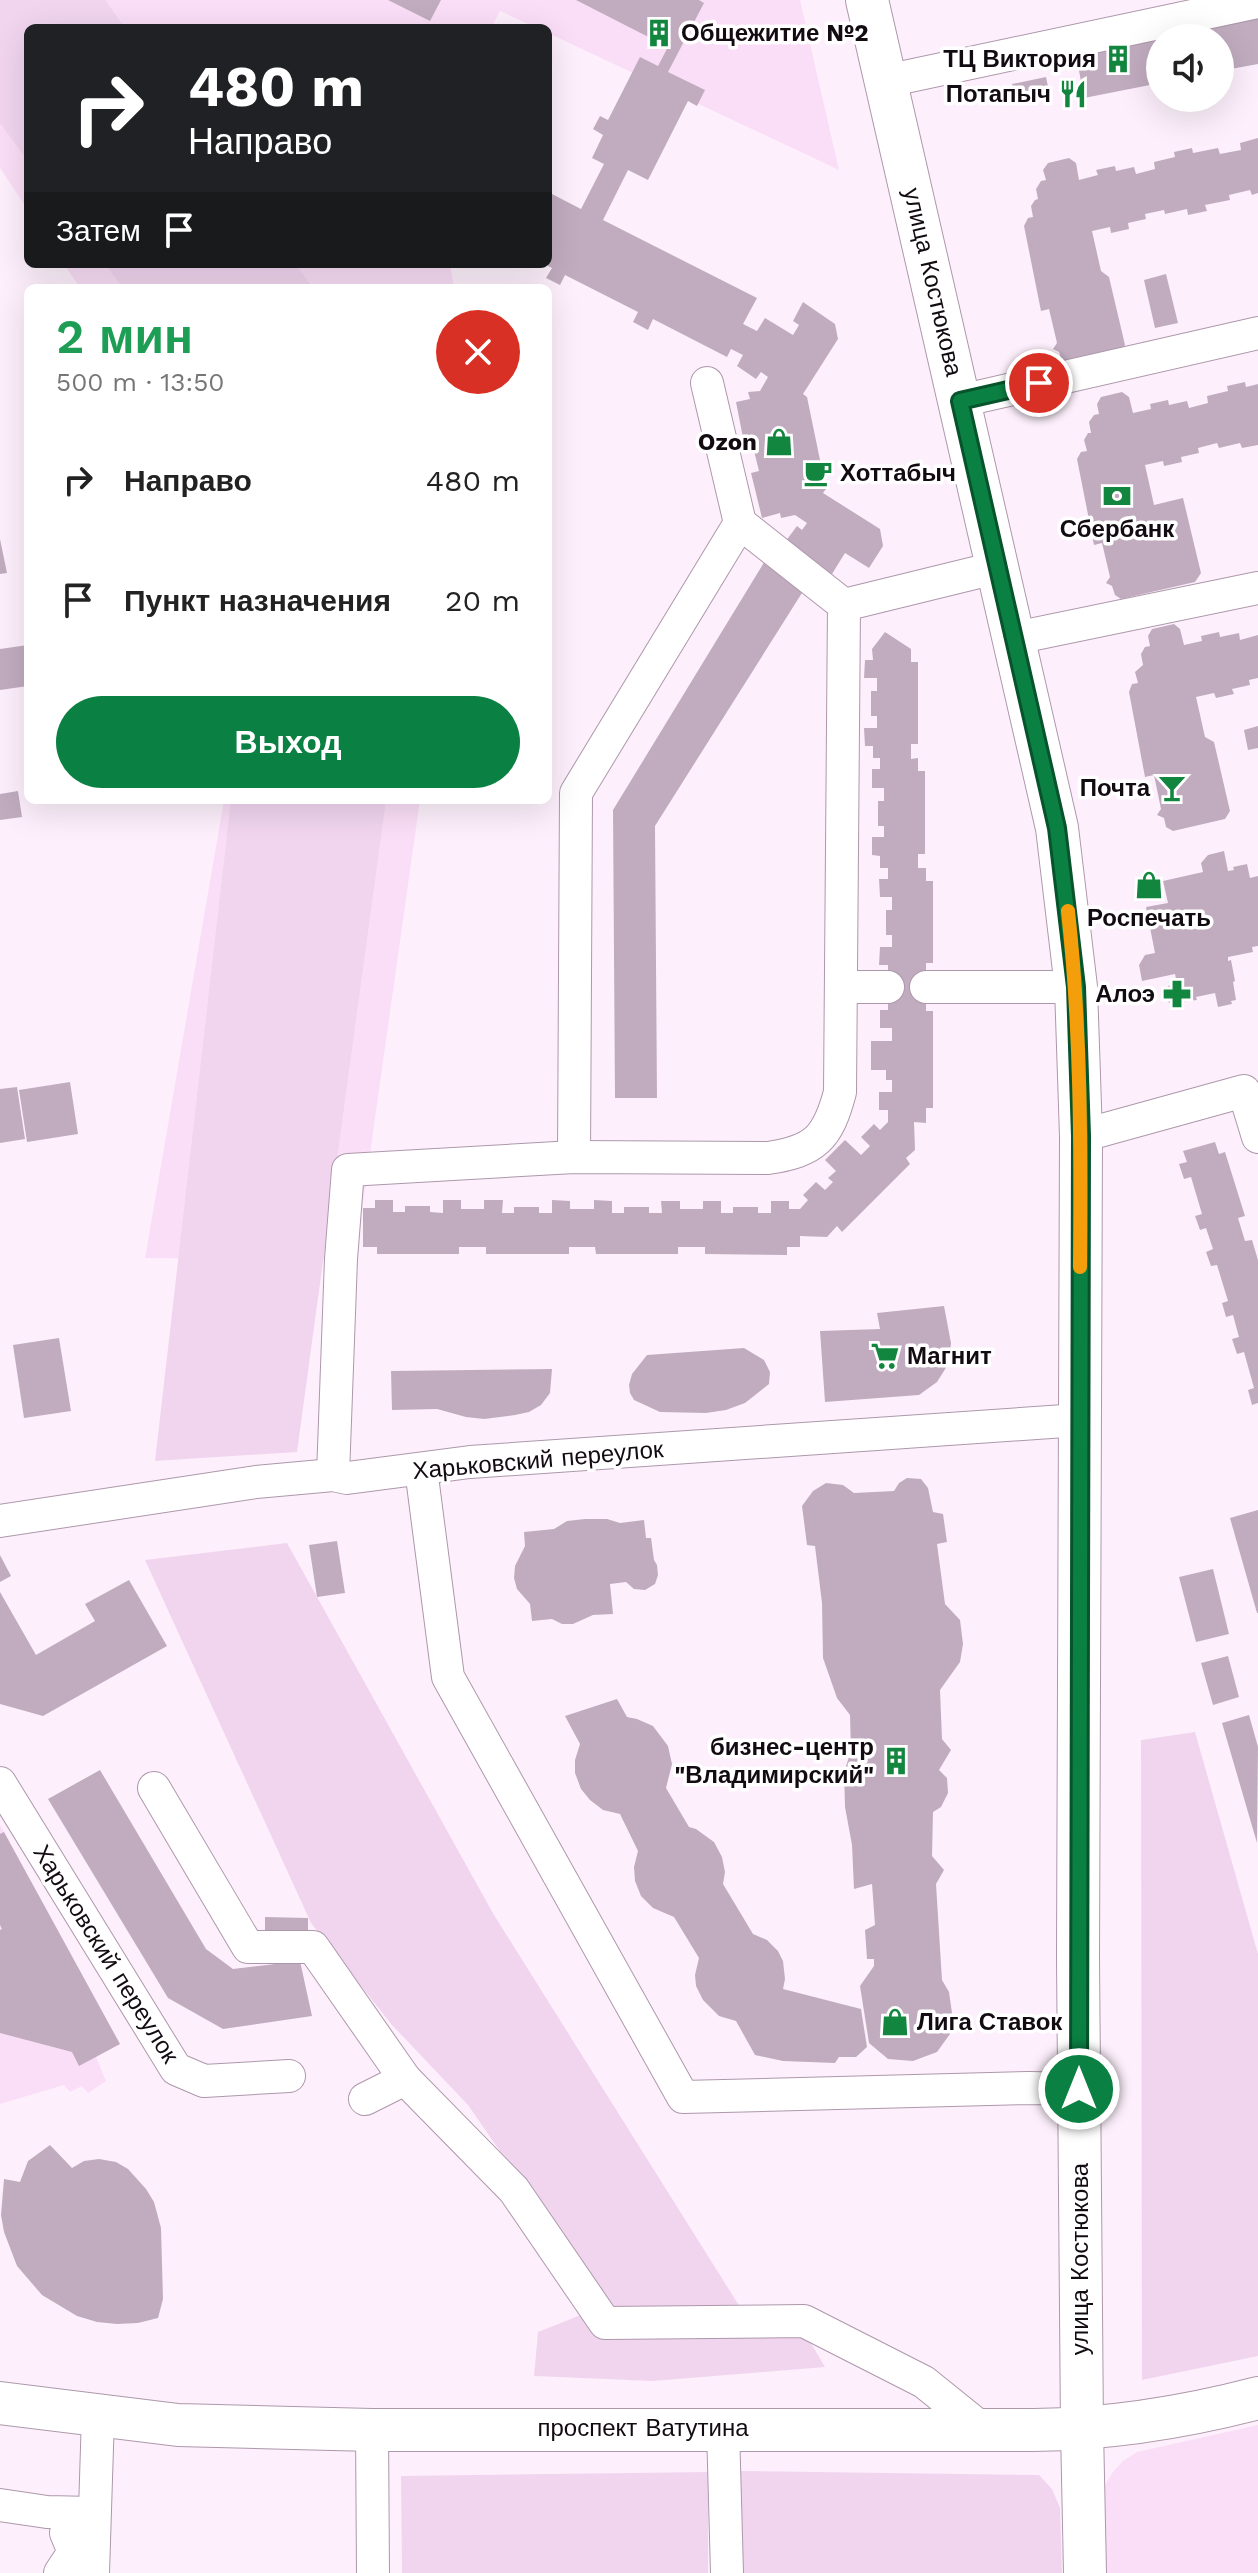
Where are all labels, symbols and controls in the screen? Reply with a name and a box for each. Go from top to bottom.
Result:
building icon: Общежитие №2 [644,18,674,48]
place label: Общежитие №2 [681,19,869,47]
map controls [1146,24,1234,112]
button: sound [1146,24,1234,112]
building icon: ТЦ Виктория [1103,44,1133,74]
place label: ТЦ Виктория [943,45,1096,73]
text: 480 m [188,54,364,120]
icon: right [56,56,160,160]
restaurant icon: Потапыч [1058,79,1088,109]
place label: Потапыч [946,80,1051,108]
text: Направо [188,121,332,163]
street label: улица Костюкова [898,185,968,380]
icon: arrive [157,208,201,252]
text: Затем [56,213,141,248]
text: 2 мин [56,308,193,365]
button: close [436,310,520,394]
pin [1005,349,1073,417]
icon: arrive [1017,361,1061,405]
text: 500 m · 13:50 [56,367,225,397]
shop icon: Ozon [764,427,794,457]
place label: Ozon [698,428,757,456]
icon: right [56,458,100,502]
cafe icon: Хоттабыч [803,458,833,488]
place label: Хоттабыч [840,459,956,487]
text: Направо [124,463,252,498]
text: 480 m [426,463,520,498]
bank icon: Сбербанк [1102,481,1132,511]
place label: Сбербанк [1060,515,1175,543]
icon: arrive [56,578,100,622]
text: Пункт назначения [124,583,391,618]
text: 20 m [445,583,520,618]
button: Выход [56,696,520,788]
bar icon: Почта [1157,773,1187,803]
place label: Почта [1080,774,1151,802]
shop icon: Роспечать [1134,870,1164,900]
place label: Роспечать [1087,904,1211,932]
pharmacy icon: Алоэ [1162,979,1192,1009]
place label: Алоэ [1095,980,1155,1008]
supermarket icon: Магнит [870,1341,900,1371]
place label: Магнит [907,1342,992,1370]
street label: Харьковский переулок [411,1435,665,1485]
place label: бизнес-центр "Владимирский" [675,1733,874,1789]
building icon: бизнес-центр "Владимирский" [881,1746,911,1776]
street label: Харьковский переулок [27,1840,185,2069]
shop icon: Лига Ставок [880,2007,910,2037]
place label: Лига Ставок [917,2008,1063,2036]
position arrow [1037,2047,1121,2131]
street label: улица Костюкова [1066,2162,1094,2355]
street label: проспект Ватутина [537,2414,749,2442]

